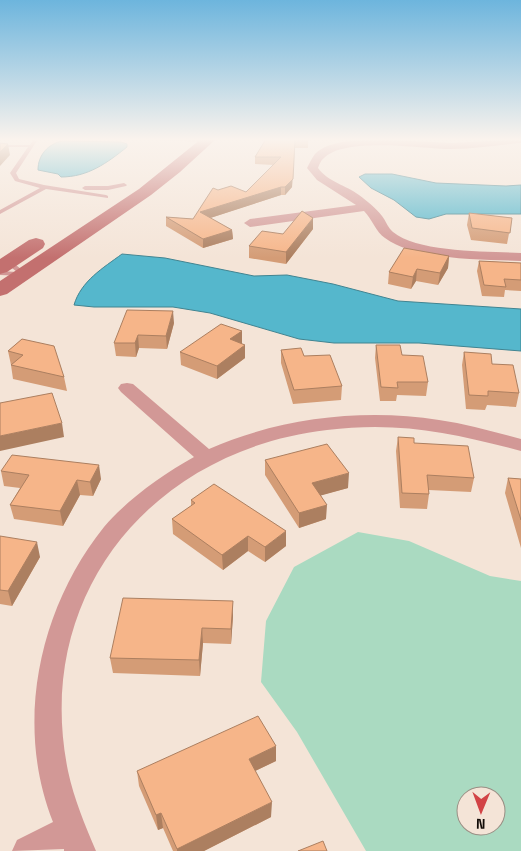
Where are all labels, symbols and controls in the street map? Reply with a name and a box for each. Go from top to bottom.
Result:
north arrow [456,786,506,836]
text: N [476,815,486,833]

